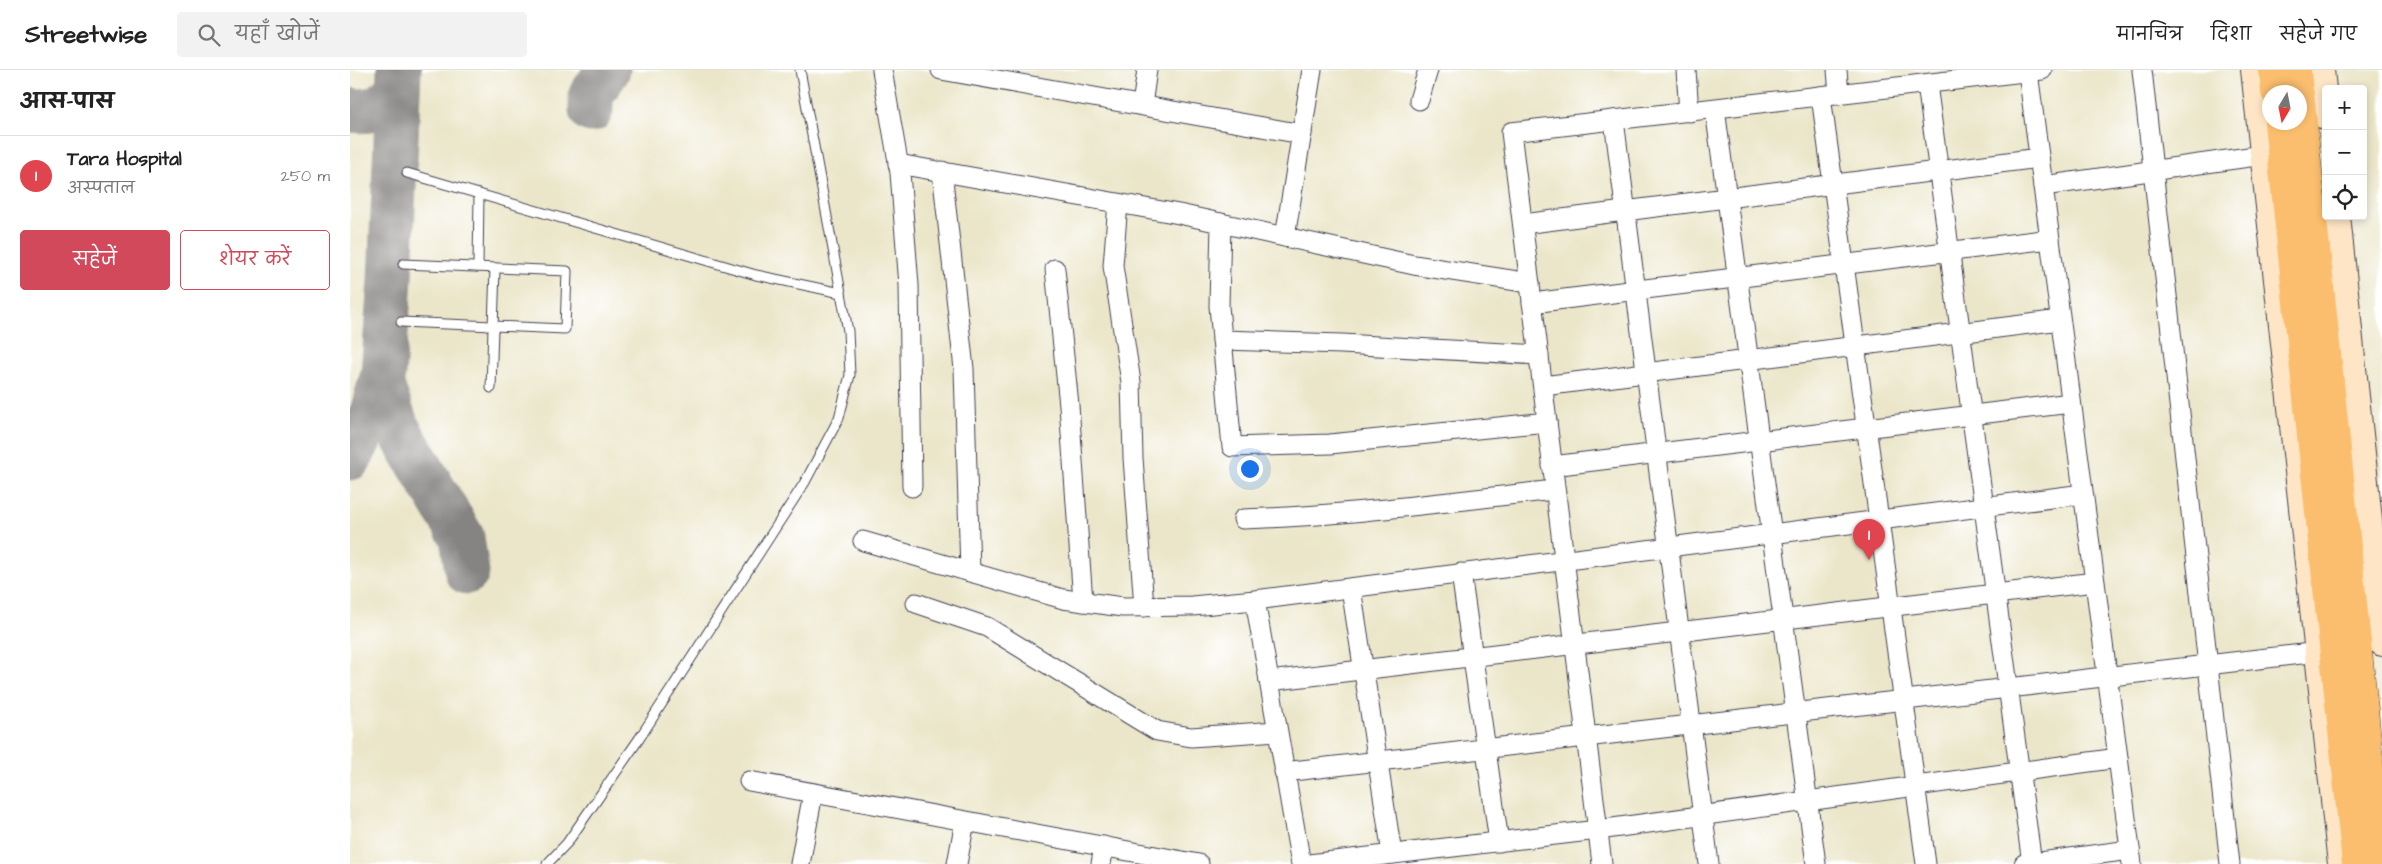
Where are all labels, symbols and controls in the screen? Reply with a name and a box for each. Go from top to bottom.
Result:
search box [177,12,527,57]
text: Streetwise [25,18,147,52]
icon: search [195,21,223,49]
text: यहाँ खोजें [235,21,320,48]
text: मानचित्र [2117,22,2183,47]
text: दिशा [2211,22,2252,47]
text: सहेजे गए [2280,22,2357,47]
north arrow [2262,85,2307,130]
map controls [2322,85,2367,220]
button: + [2322,85,2367,130]
text: आस-पास [20,87,114,116]
button: − [2322,130,2367,175]
text: Tara Hospital [67,146,182,173]
text: 1 [35,165,37,187]
text: 250 m [281,165,330,187]
button: locate [2322,175,2367,220]
text: अस्पताल [67,177,135,199]
button: सहेजें [20,230,170,290]
button: शेयर करें [180,230,330,290]
your location [1237,456,1263,482]
pin: 1 [1853,519,1885,560]

